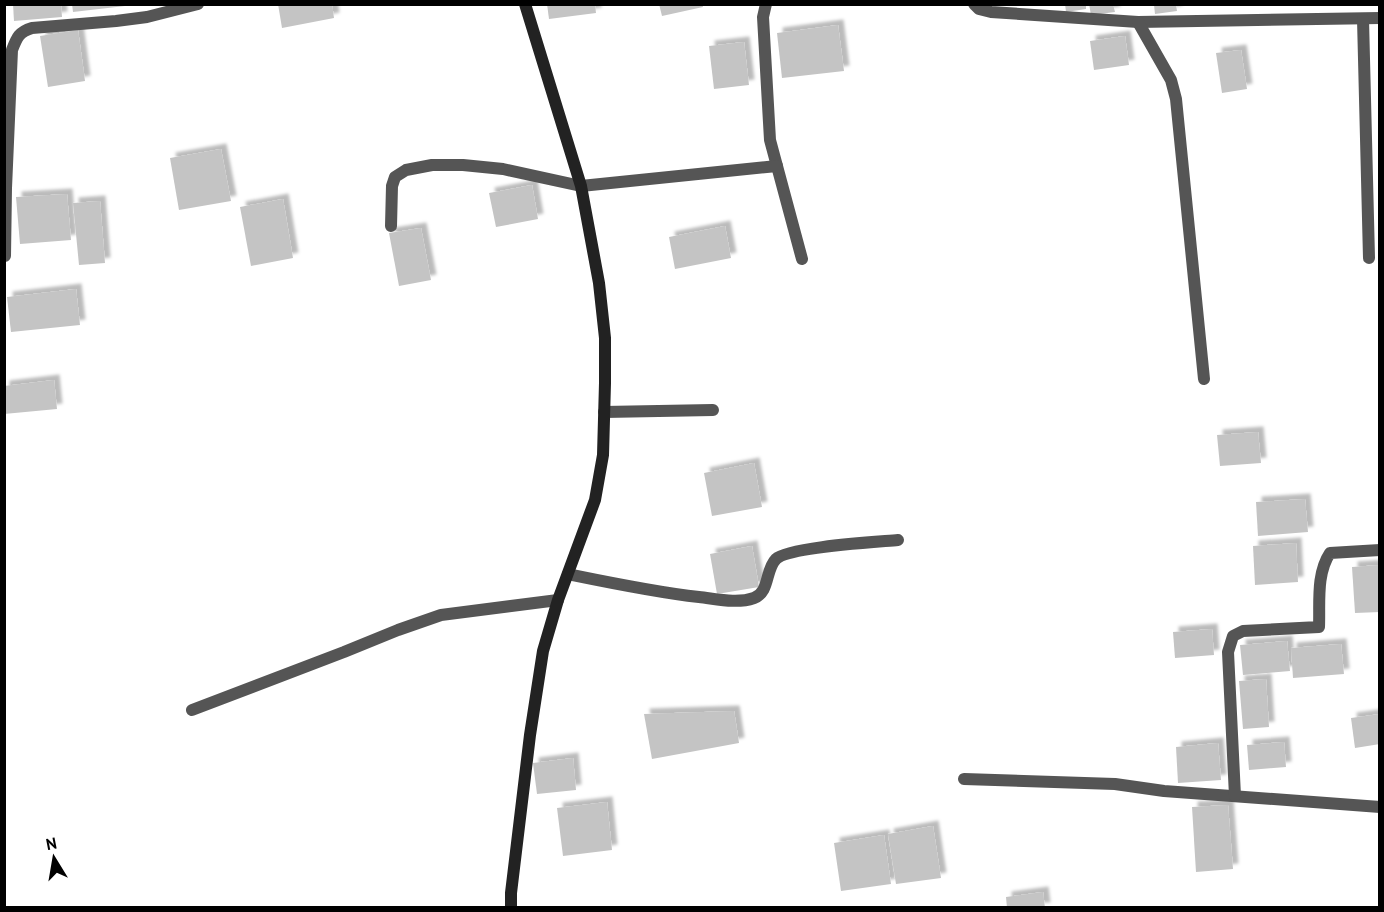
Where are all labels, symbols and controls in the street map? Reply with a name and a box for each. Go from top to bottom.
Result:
north arrow [24,828,84,888]
text: N [44,832,58,854]

